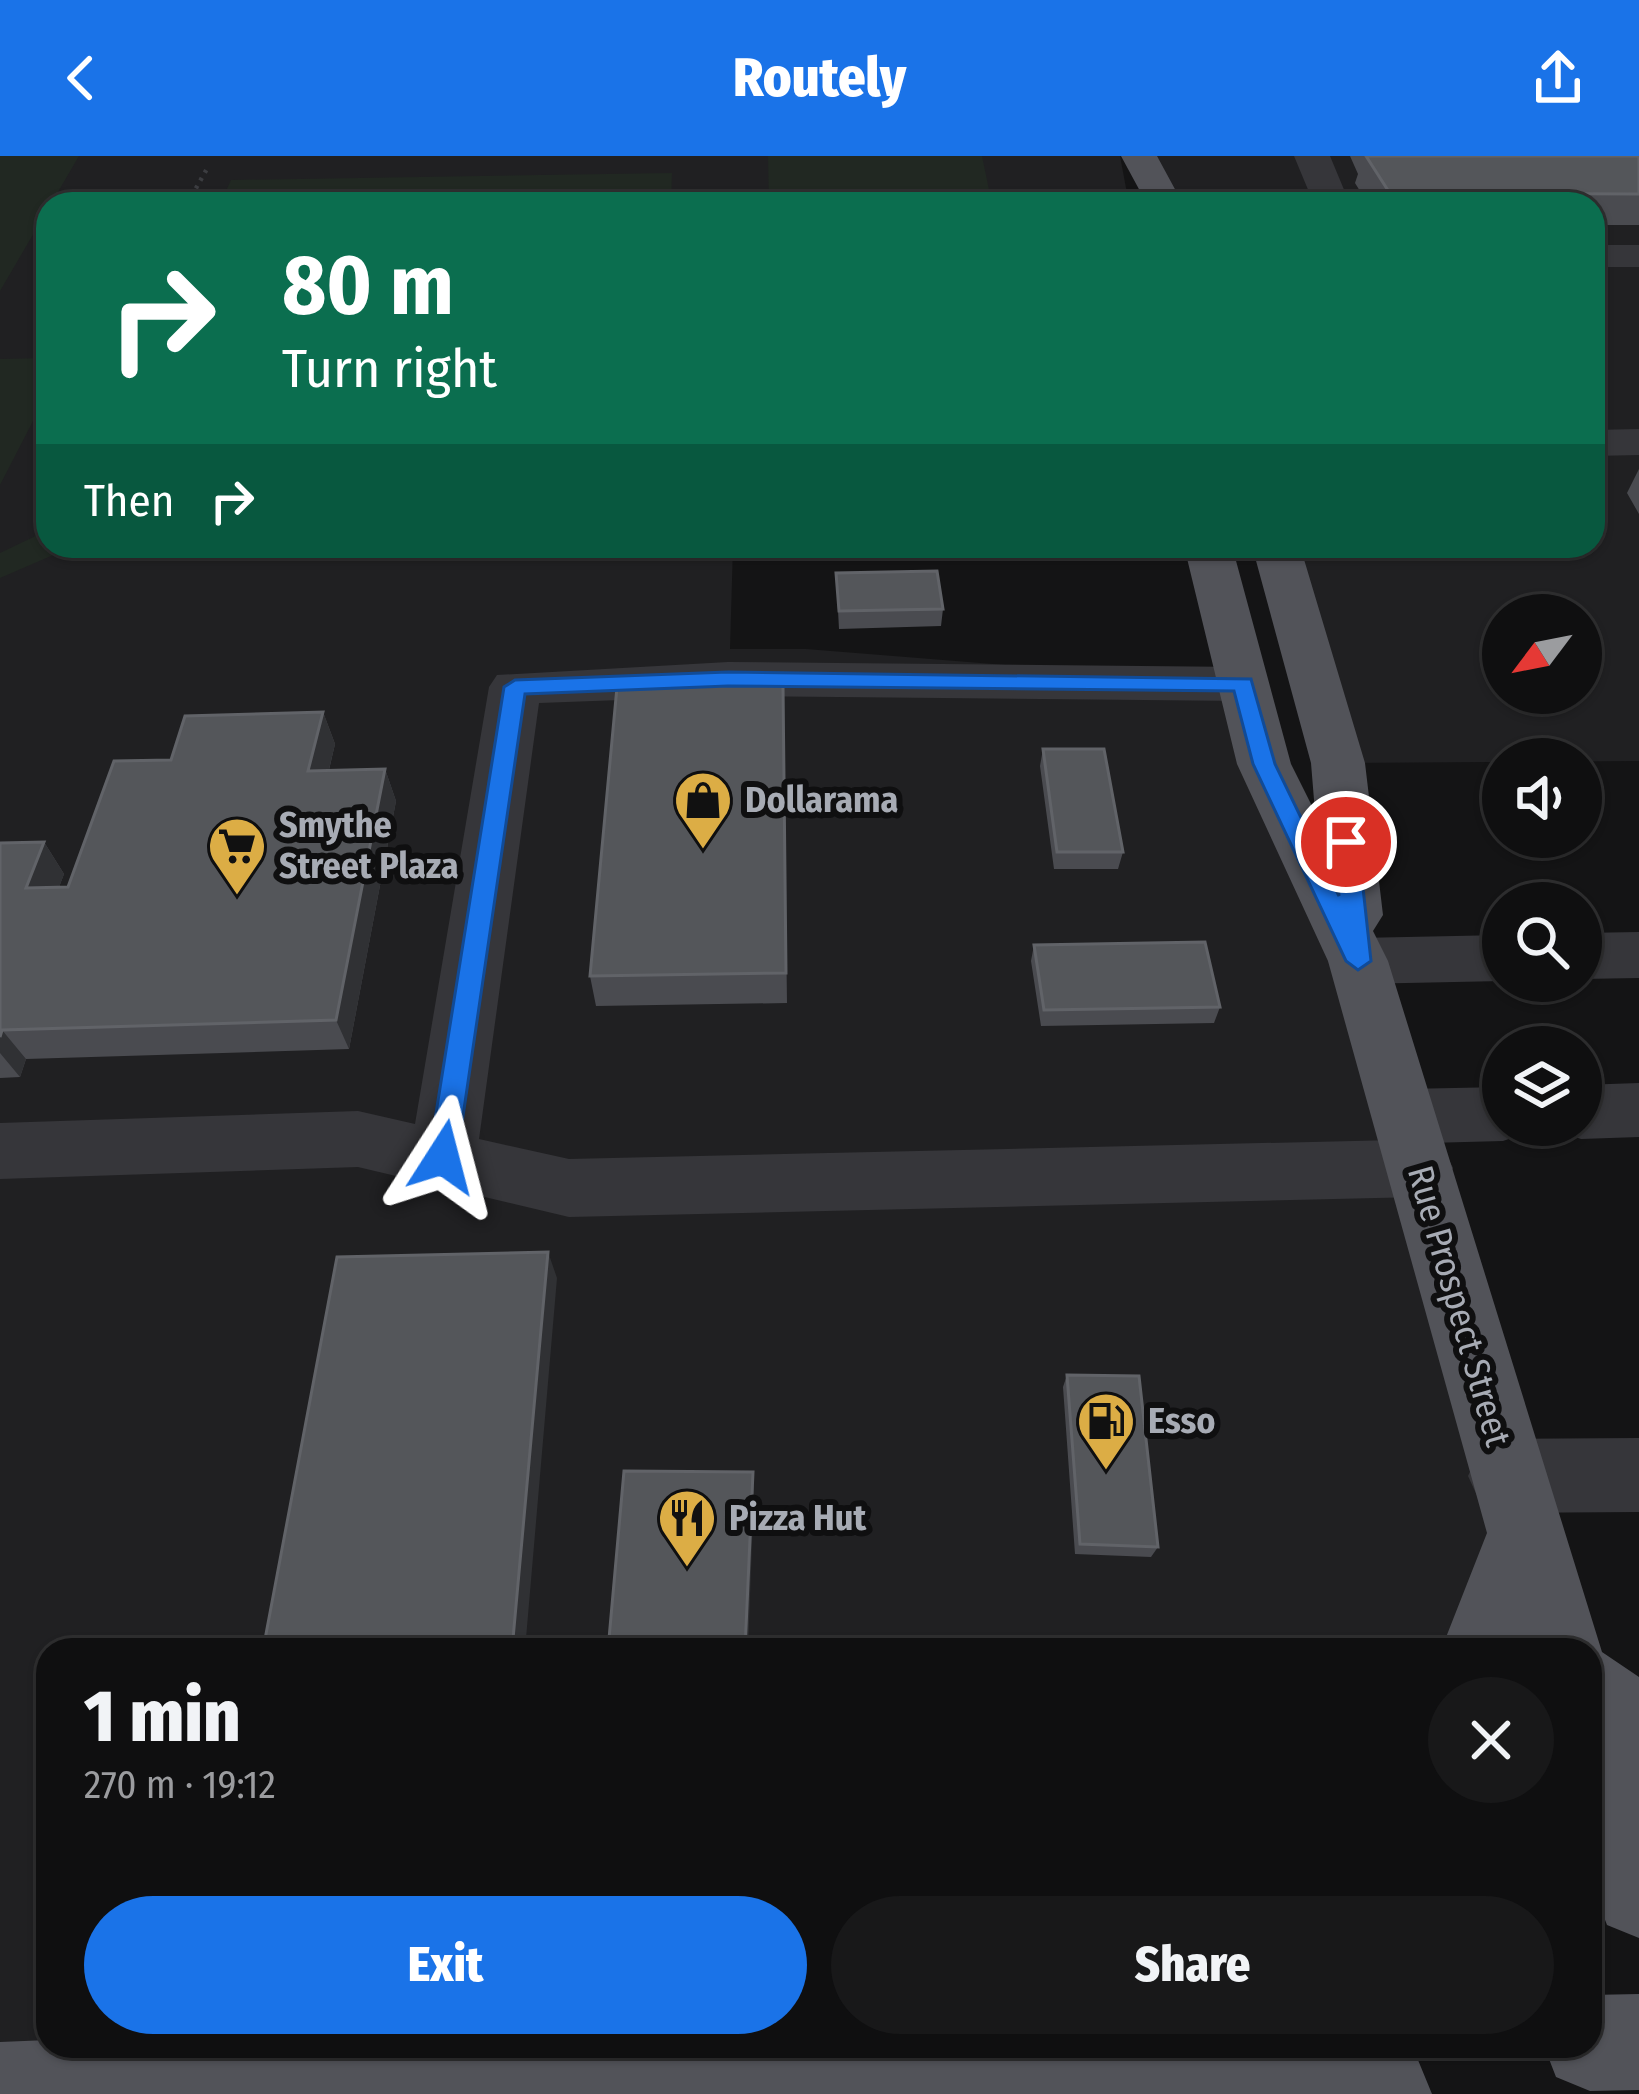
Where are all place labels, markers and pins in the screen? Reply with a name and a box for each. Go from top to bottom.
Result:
shop icon: Dollarama [672,769,734,851]
place label: Dollarama [745,778,899,822]
pin [1295,791,1397,893]
place label: Smythe Street Plaza [279,803,459,888]
supermarket icon: Smythe Street Plaza [206,815,268,897]
fuel station icon: Esso [1075,1390,1137,1472]
place label: Esso [1148,1399,1215,1443]
restaurant icon: Pizza Hut [656,1487,718,1569]
place label: Pizza Hut [729,1496,867,1540]

